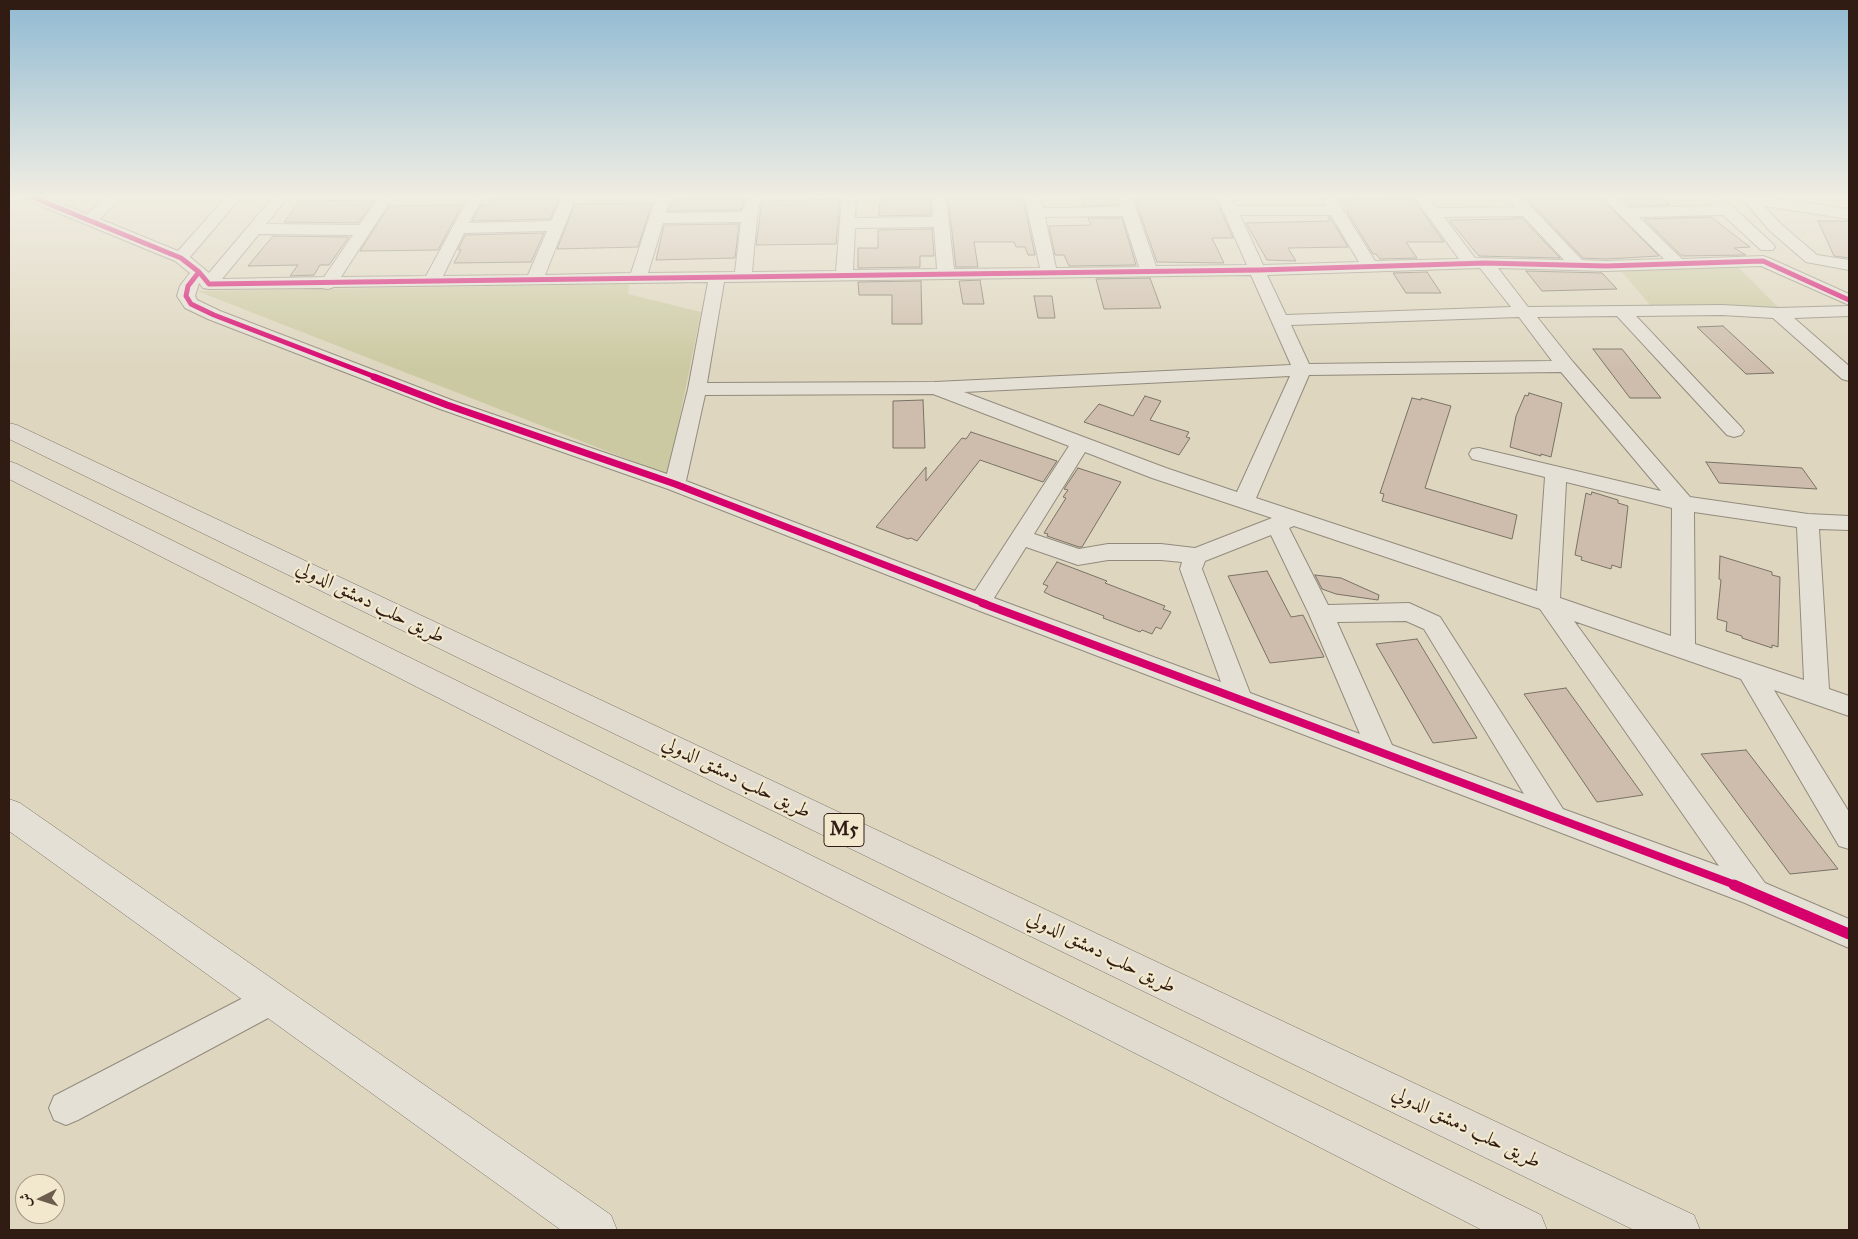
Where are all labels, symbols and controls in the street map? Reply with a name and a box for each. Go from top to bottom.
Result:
street label: طريق حلب دمشق الدولي [292,557,448,649]
street label: طريق حلب دمشق الدولي [658,732,814,824]
road number: M5 [824,814,864,846]
street label: طريق حلب دمشق الدولي [1023,907,1179,999]
street label: طريق حلب دمشق الدولي [1388,1082,1544,1174]
north arrow [15,1174,65,1224]
text: ش [16,1193,35,1208]

